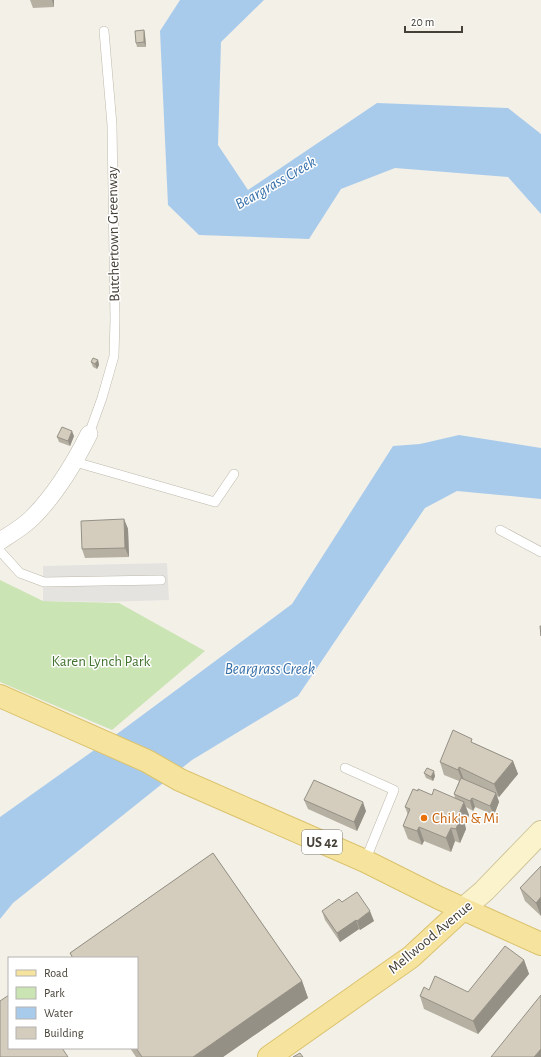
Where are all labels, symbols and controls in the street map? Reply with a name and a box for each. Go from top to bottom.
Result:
scale bar [405,8,462,34]
text: 20 m [411,16,434,28]
water label: Beargrass Creek [232,153,319,212]
street label: Butchertown Greenway [105,166,122,302]
park label: Karen Lynch Park [52,654,151,669]
water label: Beargrass Creek [225,661,315,677]
place label: Chik'n & Mi [432,811,499,826]
marker: Chik'n & Mi [419,813,429,823]
road number: US 42 [302,830,342,854]
street label: Mellwood Avenue [385,898,475,977]
legend [8,957,138,1049]
text: Road [44,967,68,979]
text: Park [44,987,65,999]
text: Water [44,1007,73,1019]
text: Building [44,1027,84,1039]

